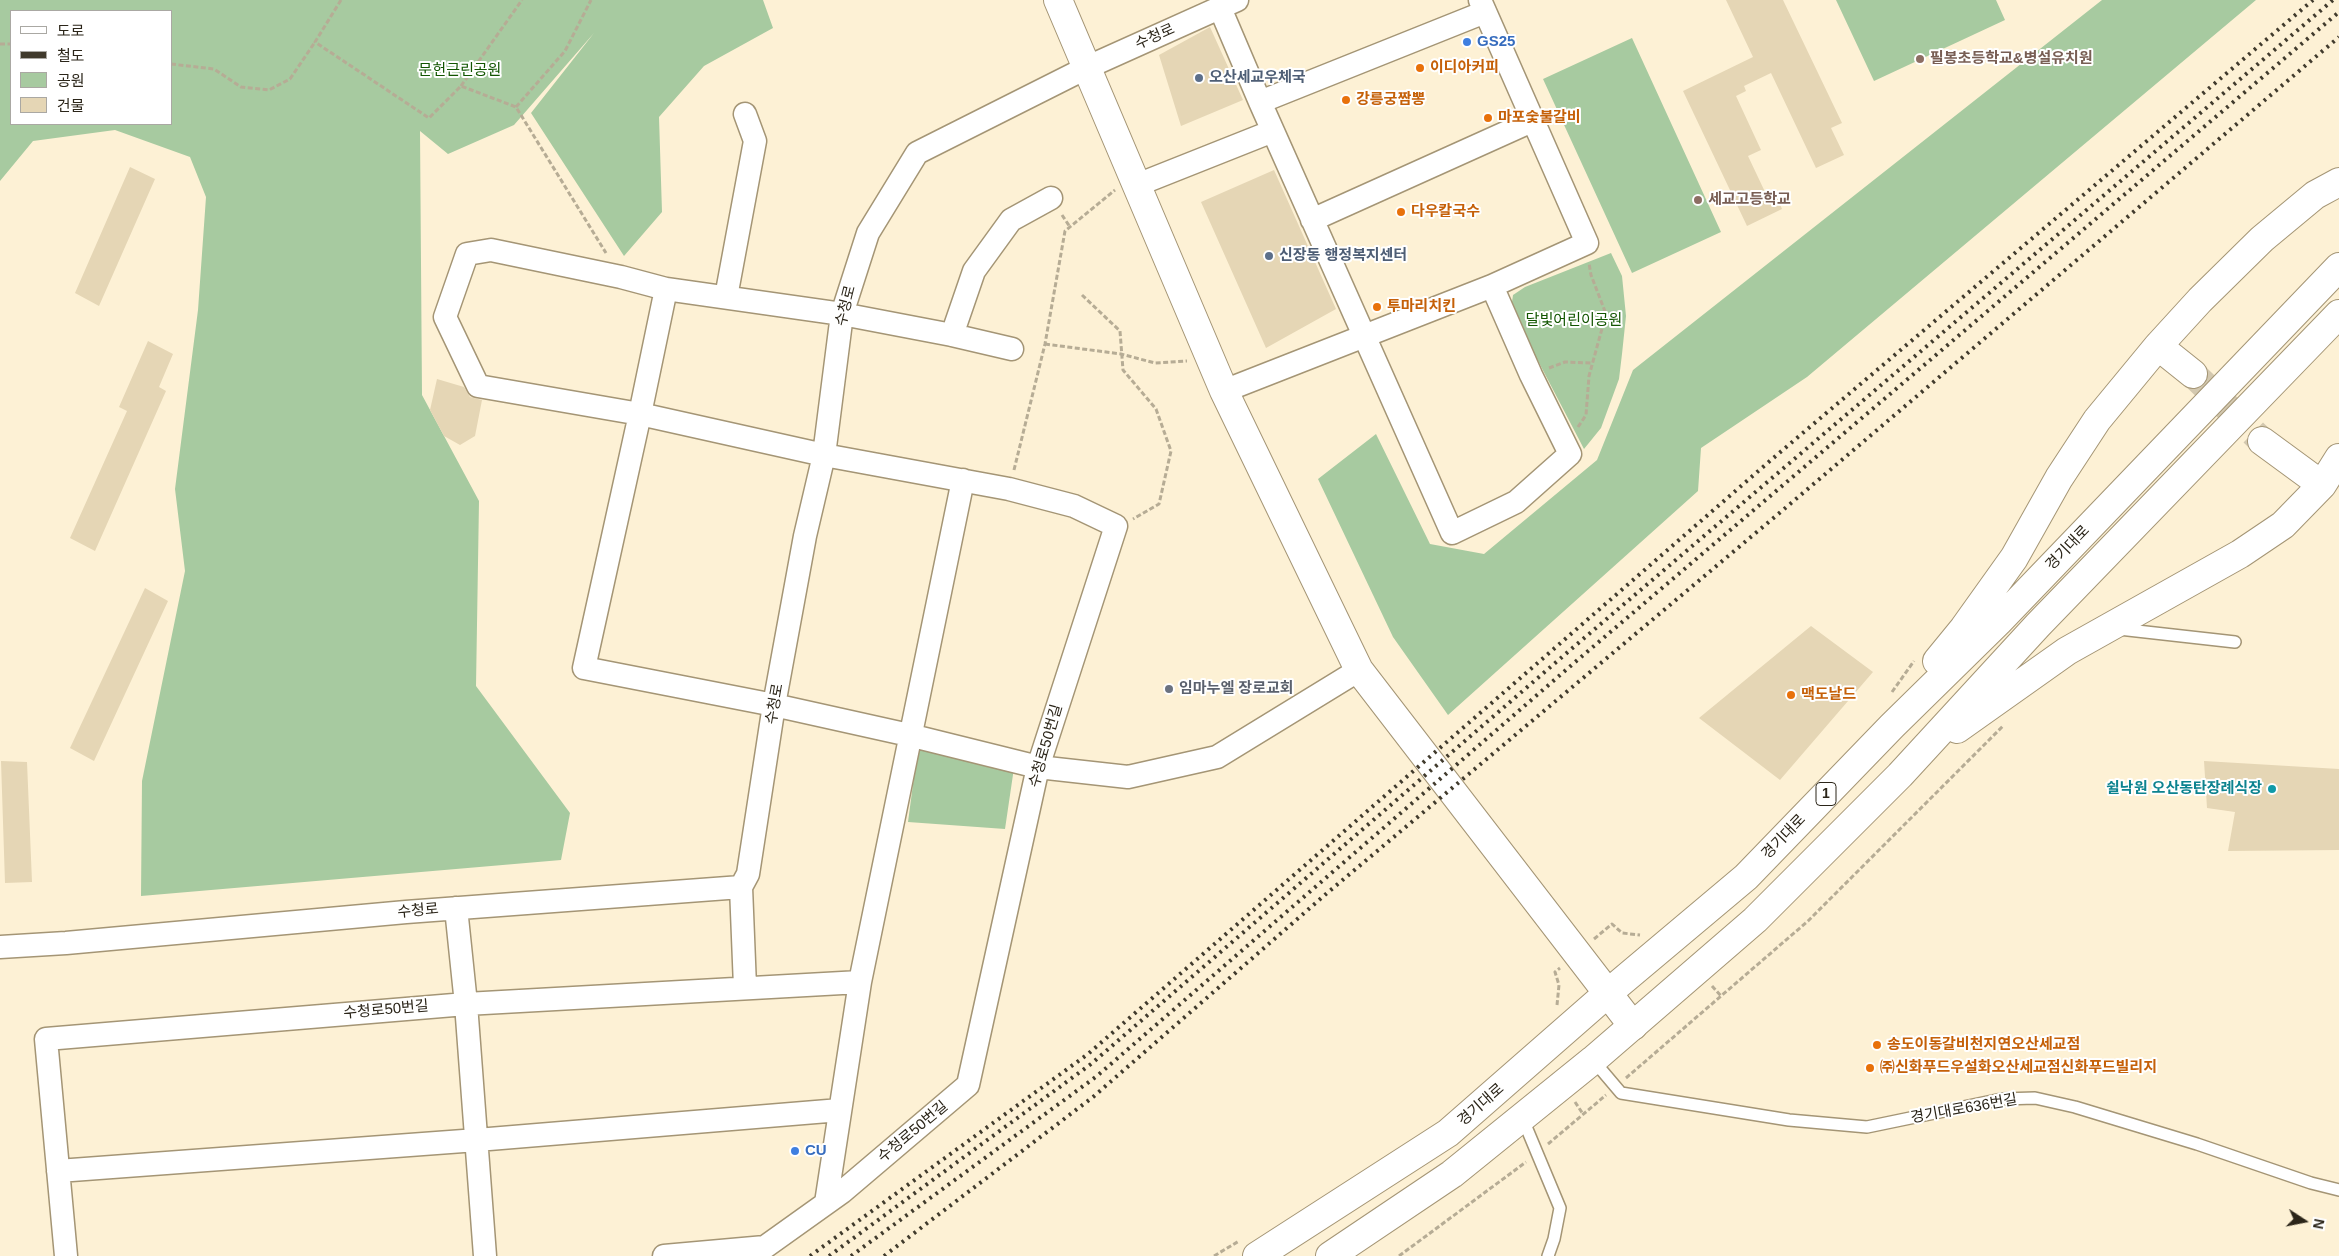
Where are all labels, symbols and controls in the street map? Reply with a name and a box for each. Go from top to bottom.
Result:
legend [10,10,172,125]
street label: 수청로 [1132,20,1178,54]
text: 도로 [57,22,85,39]
place label: GS25 [1477,33,1515,51]
marker: GS25 [1461,36,1473,48]
text: 철도 [57,47,85,64]
place label: 필봉초등학교&병설유치원 [1930,50,2093,68]
marker: 필봉초등학교&병설유치원 [1914,53,1926,65]
place label: 이디아커피 [1430,59,1499,77]
park label: 문헌근린공원 [419,62,501,80]
marker: 이디아커피 [1414,62,1426,74]
place label: 오산세교우체국 [1209,69,1306,87]
text: 공원 [57,72,85,89]
marker: 오산세교우체국 [1193,72,1205,84]
place label: 강릉궁짬뽕 [1356,91,1425,109]
marker: 강릉궁짬뽕 [1340,94,1352,106]
text: 건물 [57,97,85,114]
place label: 마포숯불갈비 [1498,109,1581,127]
marker: 마포숯불갈비 [1482,112,1494,124]
place label: 세교고등학교 [1708,191,1791,209]
marker: 세교고등학교 [1692,194,1704,206]
place label: 다우칼국수 [1411,203,1480,221]
marker: 다우칼국수 [1395,206,1407,218]
place label: 신장동 행정복지센터 [1279,247,1407,265]
marker: 신장동 행정복지센터 [1263,250,1275,262]
street label: 수청로 [832,284,860,328]
place label: 투마리치킨 [1387,298,1456,316]
marker: 투마리치킨 [1371,301,1383,313]
park label: 달빛어린이공원 [1526,312,1622,330]
street label: 경기대로 [2042,522,2094,574]
place label: 임마누엘 장로교회 [1179,680,1294,698]
street label: 수청로 [763,682,787,726]
marker: 임마누엘 장로교회 [1163,683,1175,695]
place label: 맥도날드 [1801,686,1856,704]
marker: 맥도날드 [1785,689,1797,701]
street label: 수청로50번길 [1026,702,1066,790]
place label: 쉴낙원 오산동탄장례식장 [2106,780,2262,798]
road number: 1 [1816,782,1836,806]
marker: 쉴낙원 오산동탄장례식장 [2266,783,2278,795]
street label: 경기대로 [1758,811,1810,863]
street label: 수청로 [397,900,439,922]
street label: 수청로50번길 [343,997,429,1023]
place label: 송도이동갈비천지연오산세교점 [1887,1036,2080,1054]
marker: 송도이동갈비천지연오산세교점 [1871,1039,1883,1051]
place label: ㈜신화푸드우설화오산세교점신화푸드빌리지 [1880,1059,2157,1077]
marker: ㈜신화푸드우설화오산세교점신화푸드빌리지 [1864,1062,1876,1074]
street label: 경기대로 [1454,1080,1508,1130]
street label: 경기대로636번길 [1909,1091,2019,1127]
street label: 수청로50번길 [874,1098,952,1166]
place label: CU [805,1142,827,1160]
marker: CU [789,1145,801,1157]
north arrow [2279,1196,2329,1246]
text: N [2310,1217,2328,1230]

